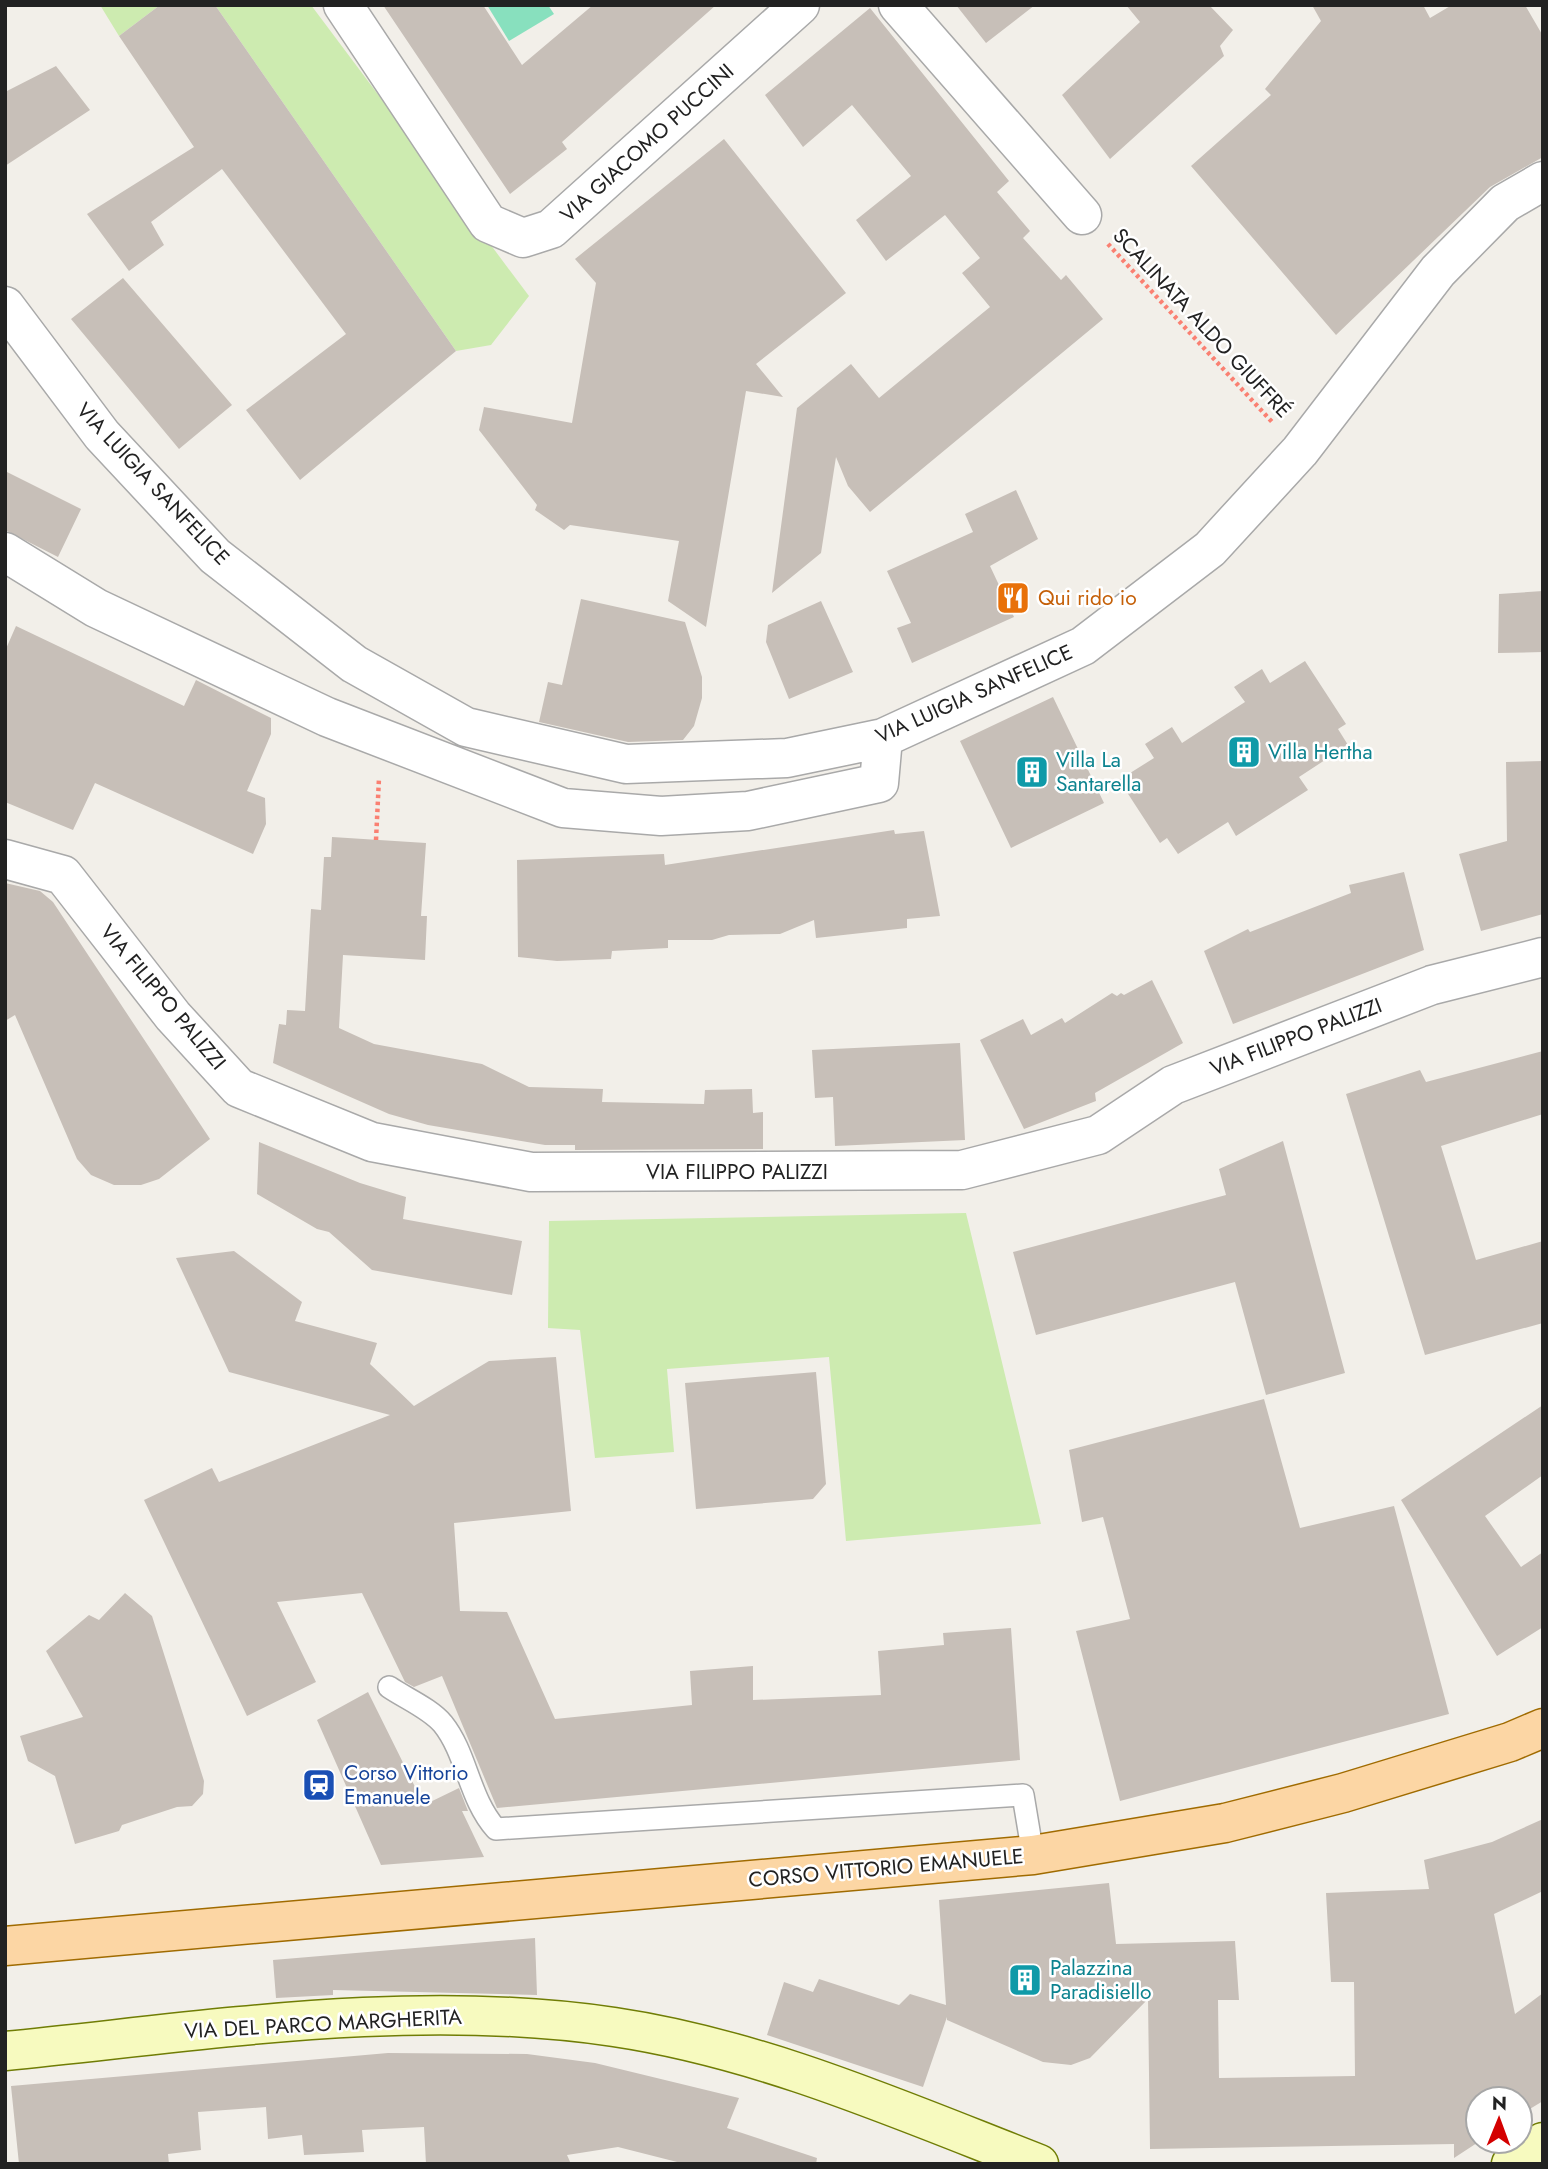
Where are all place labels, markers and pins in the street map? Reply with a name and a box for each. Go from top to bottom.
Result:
restaurant icon: Qui rido io [994,579,1032,617]
place label: Qui rido io [1038,583,1137,613]
building icon: Villa Hertha [1225,733,1263,771]
place label: Villa Hertha [1268,737,1373,767]
place label: Villa La Santarella [1056,745,1141,799]
building icon: Villa La Santarella [1013,753,1051,791]
place label: Corso Vittorio Emanuele [344,1758,468,1812]
station icon: Corso Vittorio Emanuele [300,1766,338,1804]
place label: Palazzina Paradisiello [1050,1953,1152,2007]
building icon: Palazzina Paradisiello [1006,1961,1044,1999]

